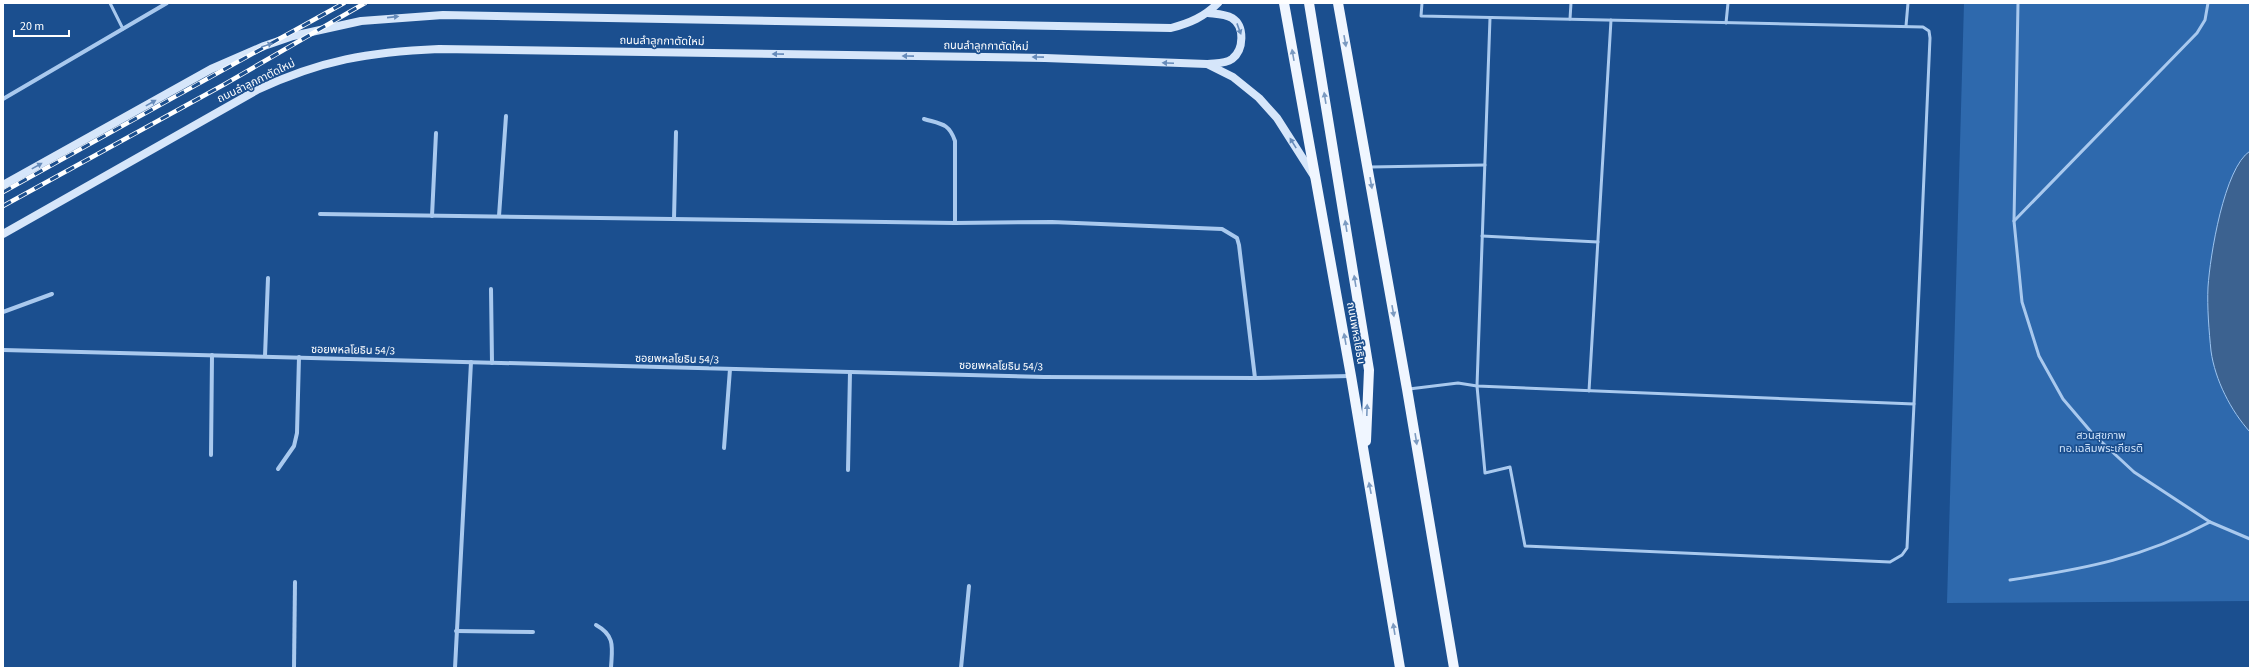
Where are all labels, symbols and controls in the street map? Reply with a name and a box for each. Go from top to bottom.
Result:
scale bar [14,12,69,38]
one-way arrow [387,14,399,20]
text: 20 m [20,18,44,35]
one-way arrow [1236,24,1242,36]
street label: ถนนลำลูกกาตัดใหม่ [619,33,705,49]
one-way arrow [1343,35,1349,47]
street label: ถนนลำลูกกาตัดใหม่ [943,38,1029,54]
one-way arrow [261,42,273,48]
one-way arrow [1290,49,1296,61]
one-way arrow [771,51,784,57]
one-way arrow [901,53,914,59]
one-way arrow [1032,54,1044,61]
street label: ถนนลำลูกกาตัดใหม่ [215,56,298,106]
one-way arrow [1162,59,1174,66]
one-way arrow [1322,91,1328,104]
one-way arrow [145,99,156,106]
one-way arrow [1289,138,1297,148]
one-way arrow [31,163,43,169]
one-way arrow [1368,177,1374,189]
one-way arrow [1343,220,1349,232]
one-way arrow [1352,275,1358,287]
street label: ถนนพหลโยธิน [1343,301,1369,365]
one-way arrow [1391,305,1397,317]
one-way arrow [1341,333,1347,345]
street label: ซอยพหลโยธิน 54/3 [311,342,395,358]
street label: ซอยพหลโยธิน 54/3 [635,351,719,367]
street label: ซอยพหลโยธิน 54/3 [959,358,1043,374]
one-way arrow [1364,404,1371,416]
park label: สวนสุขภาพ ทอ.เฉลิมพระเกียรติ [2059,428,2143,456]
one-way arrow [1413,433,1419,445]
one-way arrow [1367,482,1373,494]
one-way arrow [1391,623,1397,636]

